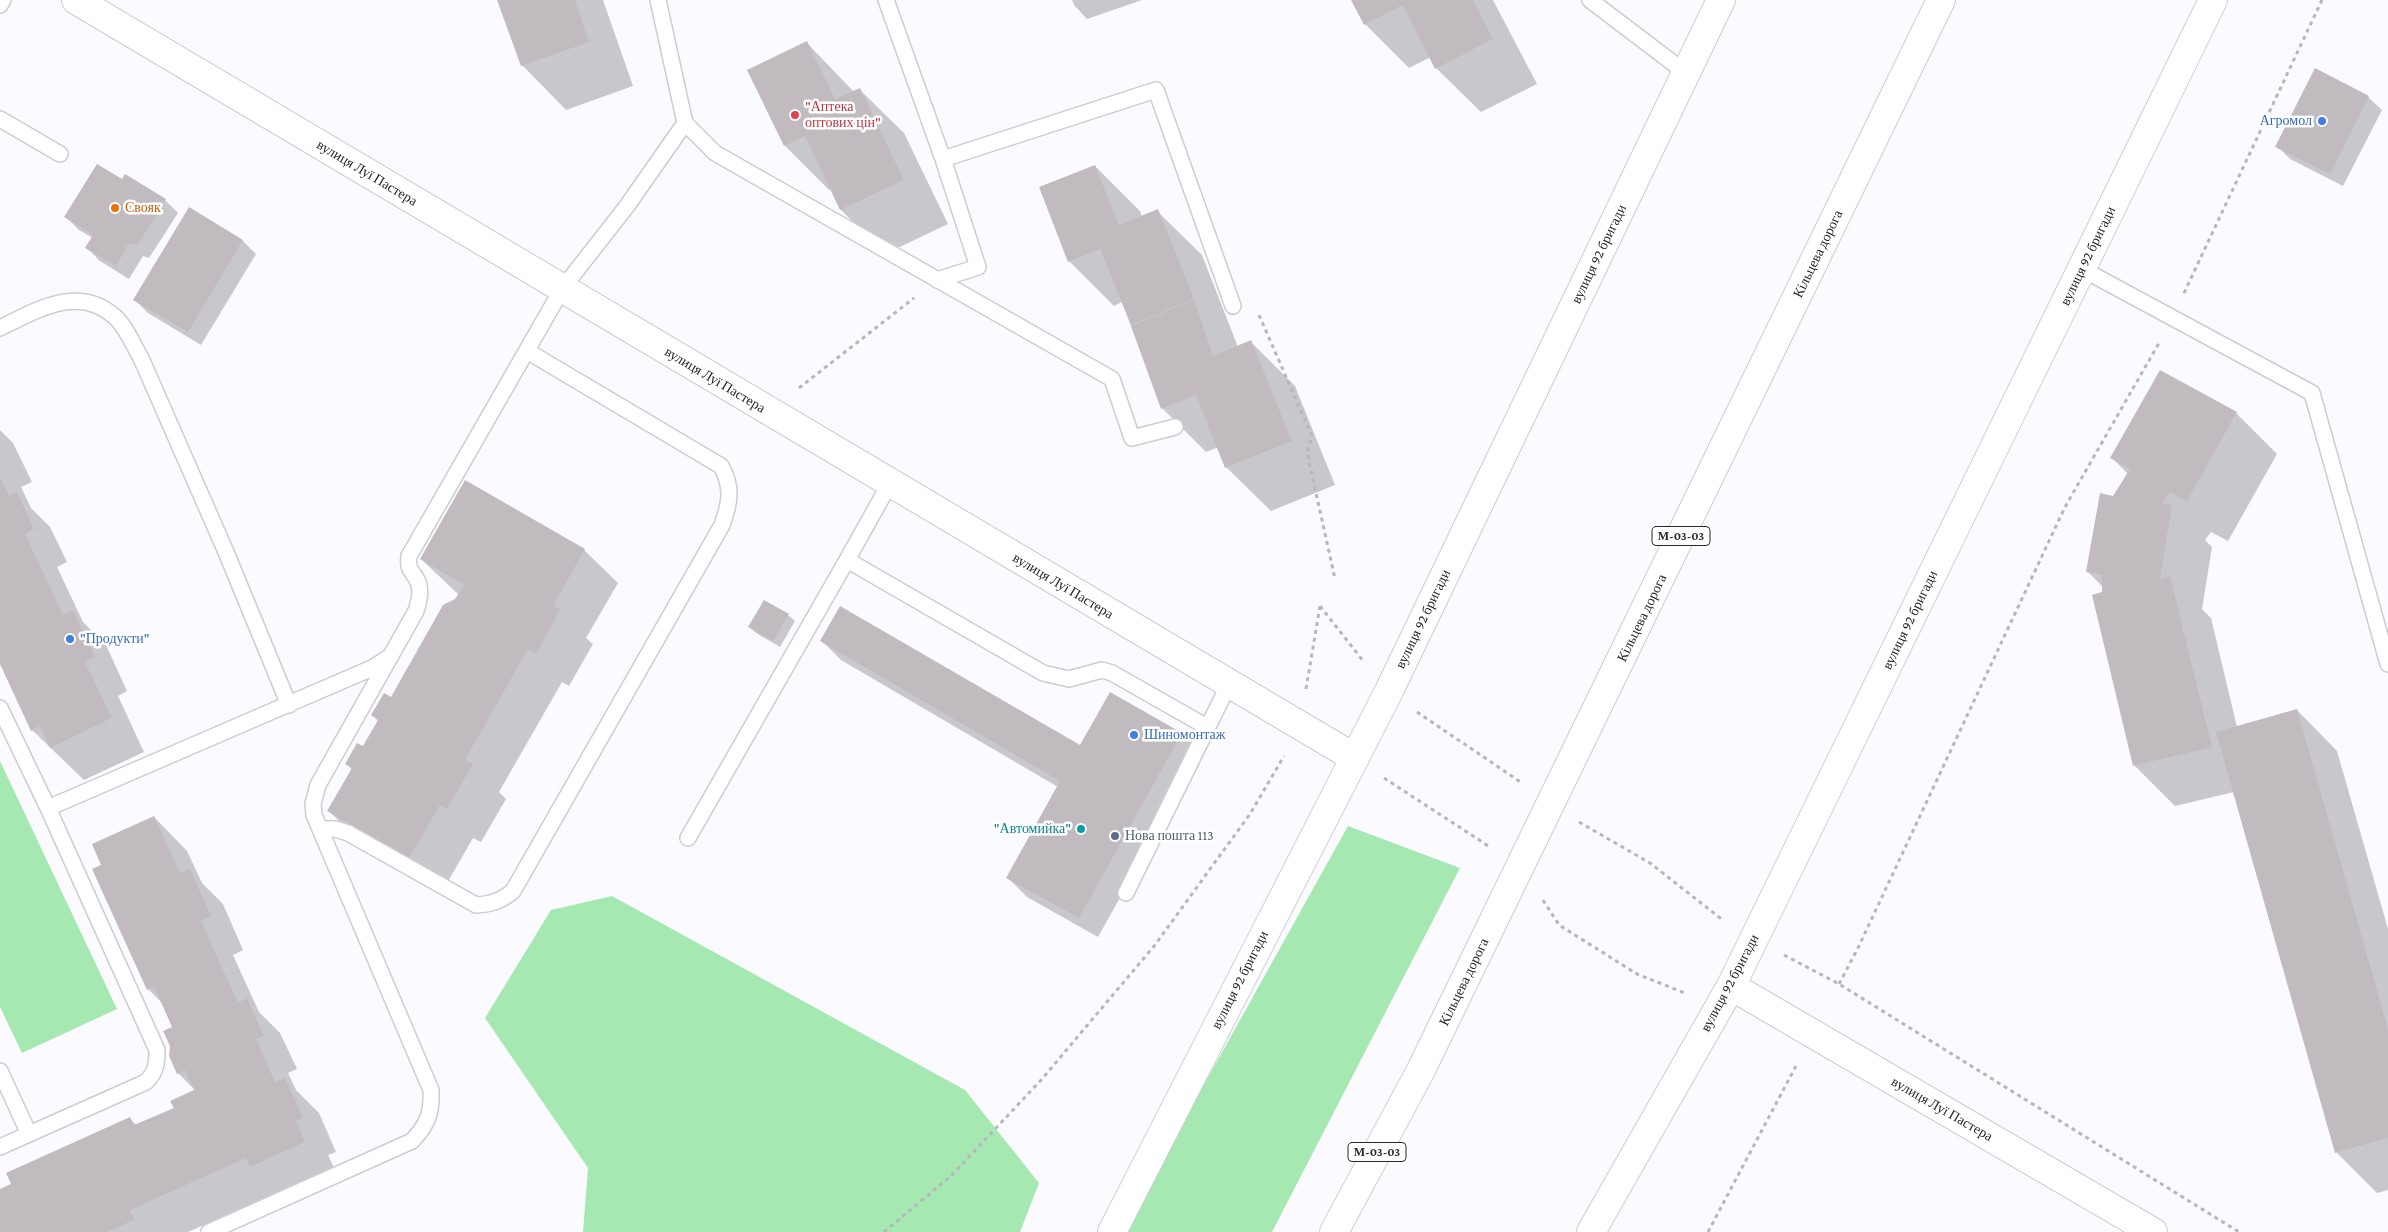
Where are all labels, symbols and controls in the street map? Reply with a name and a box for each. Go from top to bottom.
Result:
place label: "Аптека оптових цін" [805,99,881,132]
marker: "Аптека оптових цін" [789,109,801,121]
place label: Агромол [2260,113,2312,129]
marker: Агромол [2316,115,2328,127]
street label: вулиця Луї Пастера [314,136,420,210]
place label: Свояк [125,200,161,216]
marker: Свояк [109,202,121,214]
street label: вулиця 92 бригади [1568,202,1630,306]
street label: вулиця 92 бригади [2057,204,2119,308]
street label: Кільцева дорога [1789,207,1847,301]
street label: вулиця Луї Пастера [662,343,768,417]
road number: М-03-03 [1652,526,1710,546]
street label: вулиця Луї Пастера [1010,549,1116,623]
street label: вулиця 92 бригади [1392,567,1454,671]
street label: вулиця 92 бригади [1879,568,1941,672]
street label: Кільцева дорога [1613,571,1671,665]
place label: "Продукти" [80,631,150,647]
marker: "Продукти" [64,633,76,645]
place label: Шиномонтаж [1144,727,1225,743]
marker: Шиномонтаж [1128,729,1140,741]
place label: "Автомийка" [994,821,1071,837]
marker: "Автомийка" [1075,823,1087,835]
place label: Нова пошта 113 [1125,828,1214,844]
marker: Нова пошта 113 [1109,830,1121,842]
street label: вулиця 92 бригади [1208,928,1272,1032]
street label: вулиця 92 бригади [1697,931,1763,1035]
street label: Кільцева дорога [1435,935,1493,1029]
street label: вулиця Луї Пастера [1888,1073,1996,1145]
road number: М-03-03 [1348,1142,1406,1162]

